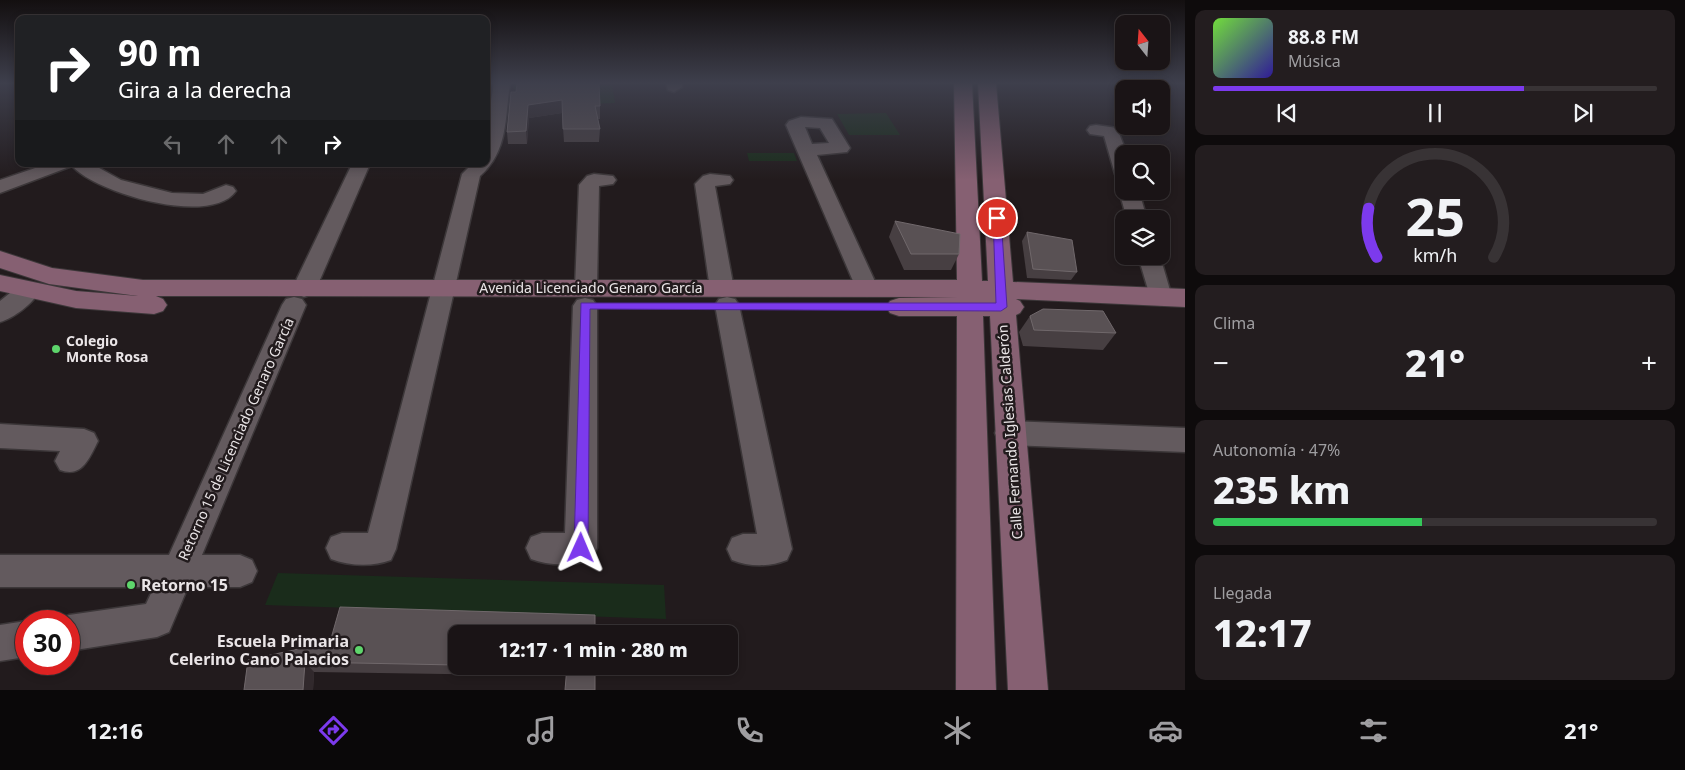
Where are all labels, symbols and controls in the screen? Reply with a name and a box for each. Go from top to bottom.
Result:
north arrow [1115,15,1170,70]
map controls [1115,15,1170,265]
text: 88.8 FM [1288,24,1359,50]
text: 90 m [118,29,201,76]
icon: right [35,35,100,100]
text: Música [1288,50,1341,72]
text: Gira a la derecha [118,74,292,104]
button: sound [1115,80,1170,135]
icon: previous [1273,99,1301,127]
icon: pause [1421,99,1449,127]
icon: next [1569,99,1597,127]
icon: left [159,130,187,158]
icon: ahead [212,130,240,158]
icon: ahead [265,130,293,158]
icon: right [318,130,346,158]
button: search [1115,145,1170,200]
text: 25 [1405,180,1465,251]
pin [976,197,1018,239]
icon: arrive [983,204,1011,232]
button: layers [1115,210,1170,265]
text: km/h [1413,243,1457,267]
street label: Avenida Licenciado Genaro García [479,278,703,297]
text: Clima [1213,312,1255,334]
street label: Retorno 15 de Licenciado Genaro García [173,315,298,563]
street label: Calle Fernando Iglesias Calderón [993,324,1026,540]
place label: Colegio Monte Rosa [66,331,148,366]
text: 21° [1405,336,1465,388]
marker: Colegio Monte Rosa [50,343,62,355]
text: − [1213,343,1229,381]
text: + [1641,343,1657,381]
text: Autonomía · 47% [1213,439,1340,461]
text: 235 km [1213,463,1351,515]
position arrow [554,521,606,573]
place label: Retorno 15 [141,574,228,596]
marker: Retorno 15 [125,579,137,591]
text: Llegada [1213,582,1272,604]
text: 12:17 [1213,606,1312,658]
speed limit sign: 30 [15,610,80,675]
place label: Escuela Primaria Celerino Cano Palacios [169,630,349,670]
text: 12:17 · 1 min · 280 m [498,637,688,663]
marker: Escuela Primaria Celerino Cano Palacios [353,644,365,656]
icon: directions [316,713,351,748]
icon: music [524,713,559,748]
icon: phone [732,713,767,748]
icon: climate [940,713,975,748]
icon: car [1148,713,1183,748]
icon: filters [1356,713,1391,748]
text: 12:16 [86,715,143,745]
text: 21° [1564,715,1598,745]

